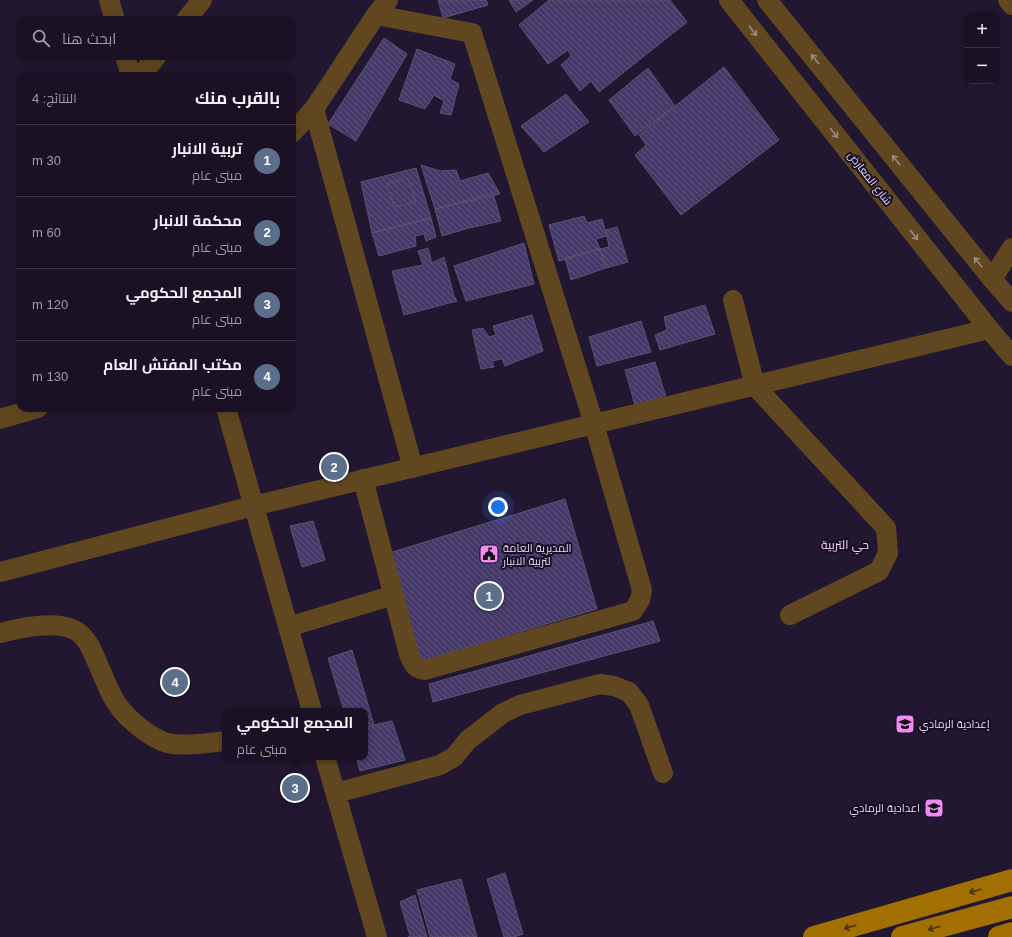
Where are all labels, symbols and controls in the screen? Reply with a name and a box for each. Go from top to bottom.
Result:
map controls [964,12,1000,84]
button: + [964,12,1000,48]
search box [16,16,296,60]
one-way arrow [749,25,758,36]
icon: search [30,27,52,49]
text: ابحث هنا [62,30,116,47]
button: − [964,48,1000,84]
one-way arrow [810,54,819,64]
text: بالقرب منك [195,89,280,108]
text: النتائج: 4 [32,91,77,106]
one-way arrow [829,127,838,138]
text: تربية الانبار [172,140,242,157]
street label: شارع المعارض [844,149,894,208]
text: 30 m [32,153,61,168]
text: 1 [263,153,271,168]
one-way arrow [892,155,901,166]
text: مبنى عام [192,168,242,183]
text: محكمة الانبار [154,212,242,229]
text: 60 m [32,225,61,240]
text: 2 [263,225,271,240]
one-way arrow [910,229,919,240]
text: مبنى عام [192,240,242,255]
one-way arrow [973,256,982,267]
text: المجمع الحكومي [126,284,242,301]
text: 120 m [32,297,68,312]
text: 3 [263,297,271,312]
text: مبنى عام [192,312,242,327]
text: مكتب المفتش العام [103,356,242,373]
text: 130 m [32,369,68,384]
text: 4 [263,369,271,384]
text: مبنى عام [192,384,242,399]
pin: 2 [321,452,347,482]
your location [488,497,508,517]
district label: حي التربية [821,538,869,555]
place label: المديرية العامة لتربية الانبار [502,542,571,568]
public building icon: المديرية العامة لتربية الانبار [478,543,500,565]
pin: 1 [476,581,502,611]
pin: 4 [162,667,188,697]
popup [222,708,368,760]
school or university icon: إعدادية الرمادي [894,713,916,735]
text: المجمع الحكومي [237,714,353,731]
place label: إعدادية الرمادي [919,718,990,733]
text: مبنى عام [237,742,287,757]
pin: 3 [282,773,308,803]
school or university icon: اعدادية الرمادي [923,797,945,819]
place label: اعدادية الرمادي [849,802,920,817]
one-way arrow [968,888,981,895]
one-way arrow [843,924,856,931]
one-way arrow [928,925,941,932]

